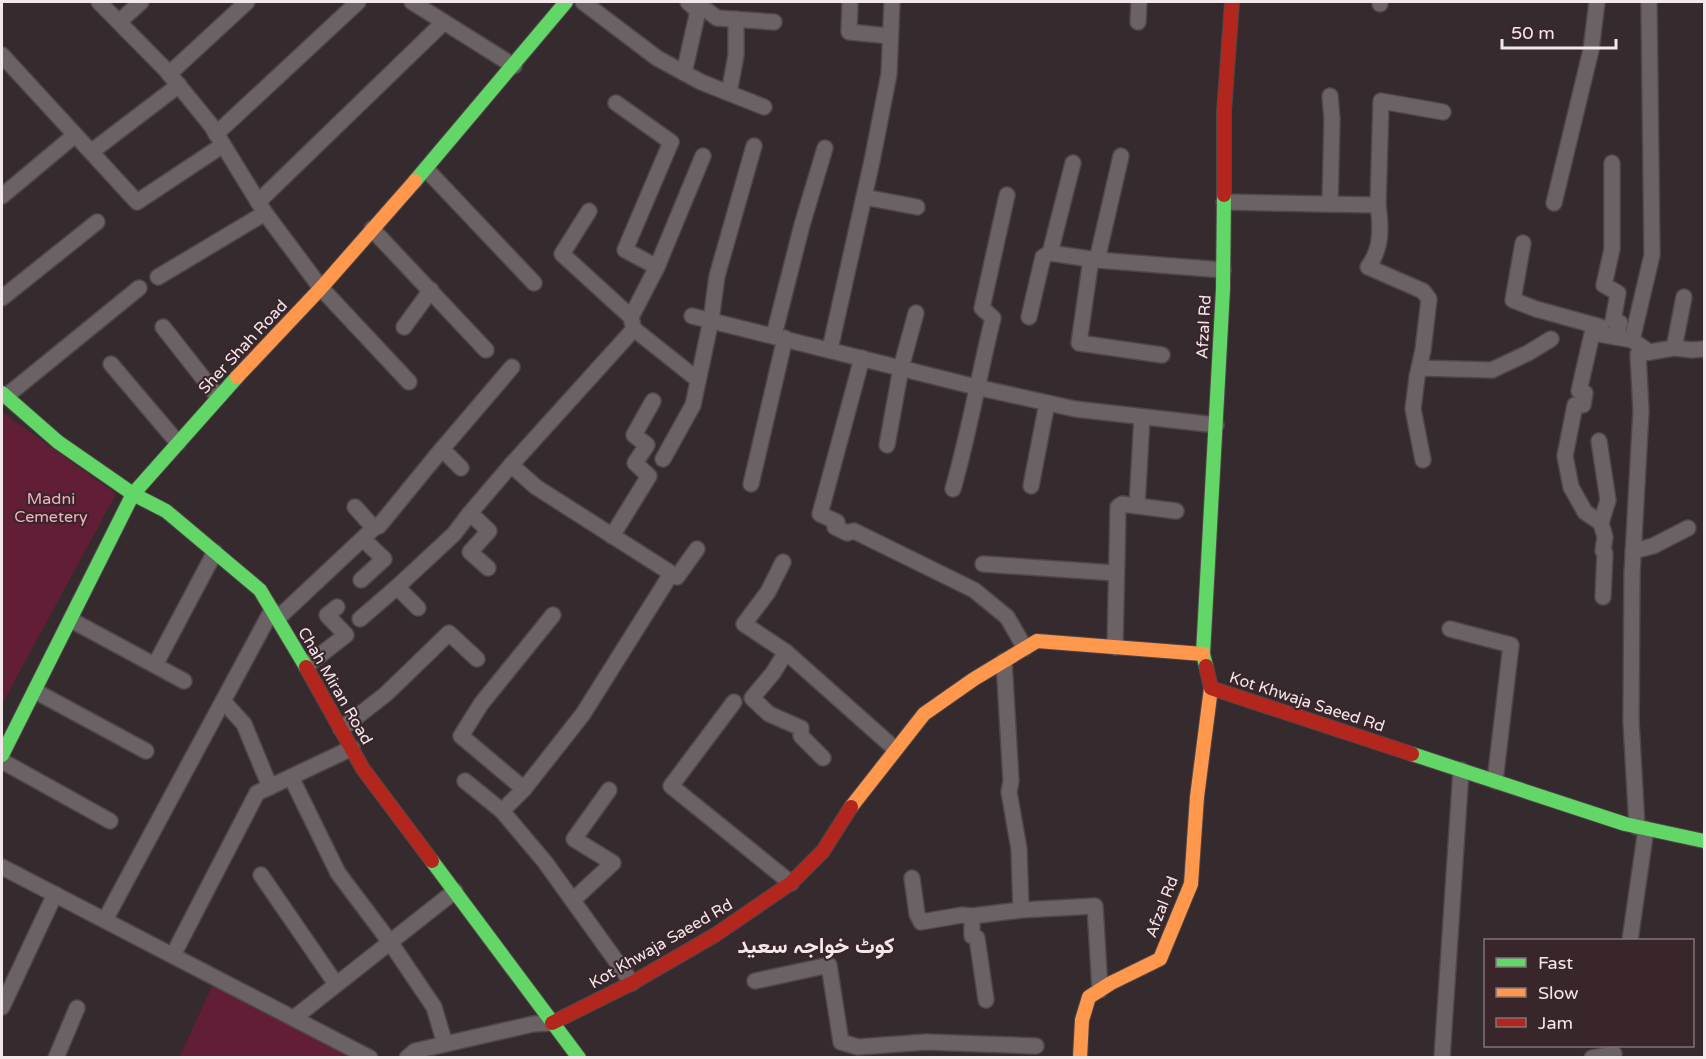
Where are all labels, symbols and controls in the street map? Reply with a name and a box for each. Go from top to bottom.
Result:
scale bar [1502,12,1616,50]
text: 50 m [1511,22,1555,44]
street label: Afzal Rd [1192,294,1216,360]
street label: Sher Shah Road [194,296,292,398]
park label: Madni Cemetery [14,489,88,527]
street label: Chah Miran Road [293,624,377,748]
street label: Kot Khwaja Saeed Rd [1227,667,1387,737]
street label: Afzal Rd [1141,873,1183,941]
street label: Kot Khwaja Saeed Rd [586,895,736,993]
district label: کوٹ خواجہ سعید [737,933,895,959]
legend [1484,939,1694,1047]
text: Fast [1538,952,1573,974]
text: Slow [1538,982,1579,1004]
text: Jam [1538,1012,1573,1034]

